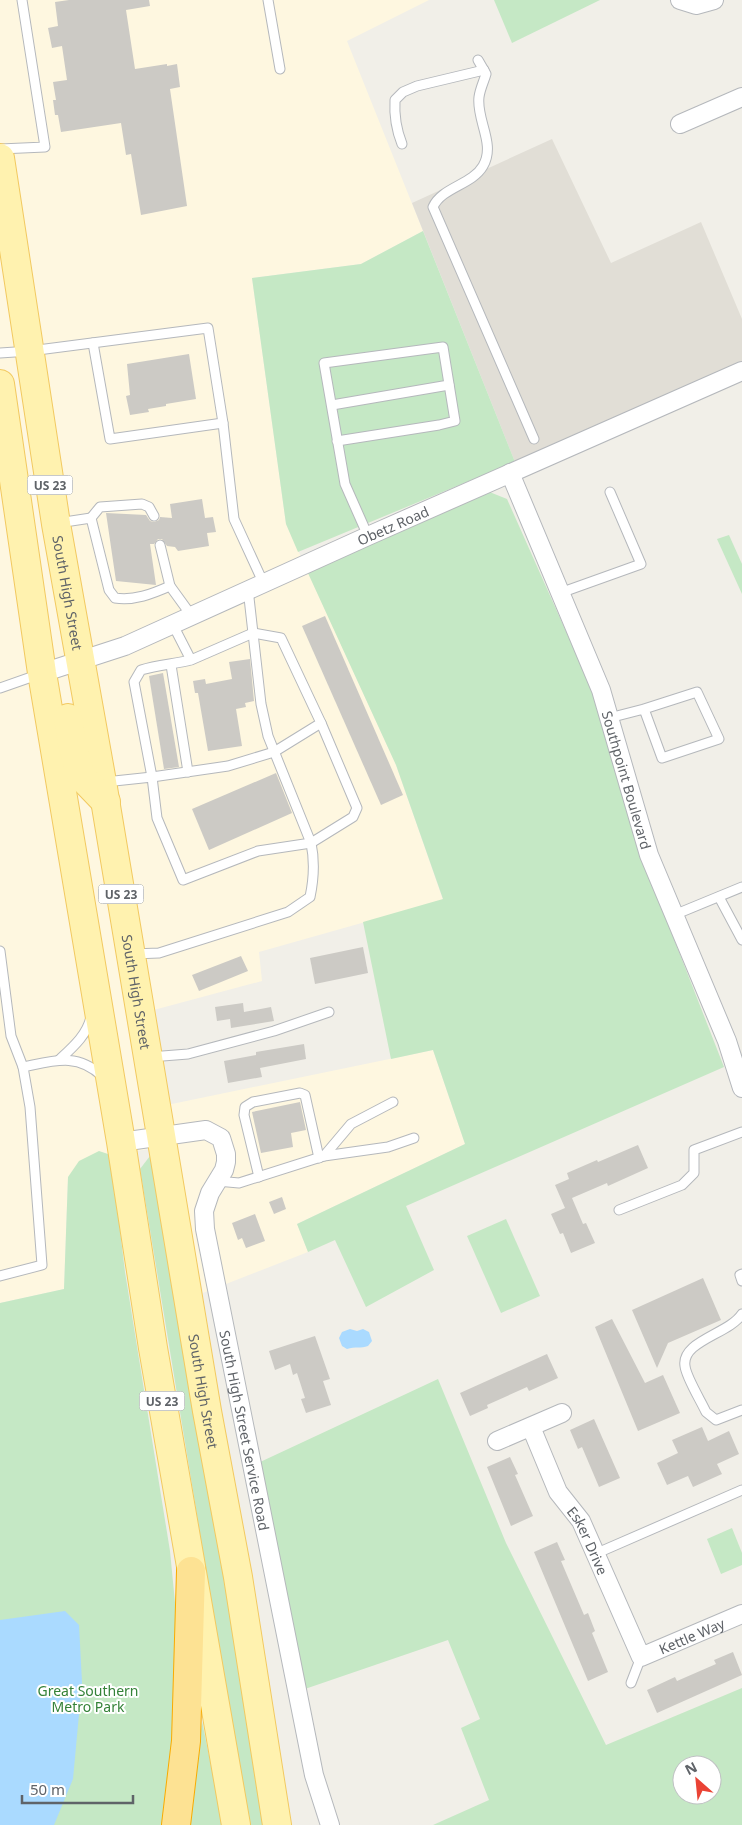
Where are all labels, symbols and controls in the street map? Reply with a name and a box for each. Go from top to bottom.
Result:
road number: US 23 [28,476,72,494]
street label: Obetz Road [354,501,431,549]
street label: South High Street [49,534,88,652]
street label: Southpoint Boulevard [598,709,656,851]
road number: US 23 [98,884,144,904]
street label: South High Street [118,933,156,1051]
street label: South High Street Service Road [216,1328,274,1532]
street label: South High Street [185,1332,223,1450]
road number: US 23 [140,1392,184,1410]
street label: Esker Drive [563,1502,613,1578]
street label: Kettle Way [656,1613,728,1658]
park label: Great Southern Metro Park [38,1681,138,1716]
north arrow [672,1755,722,1805]
text: N [681,1757,700,1779]
scale bar [22,1772,134,1804]
text: 50 m [30,1779,65,1799]

